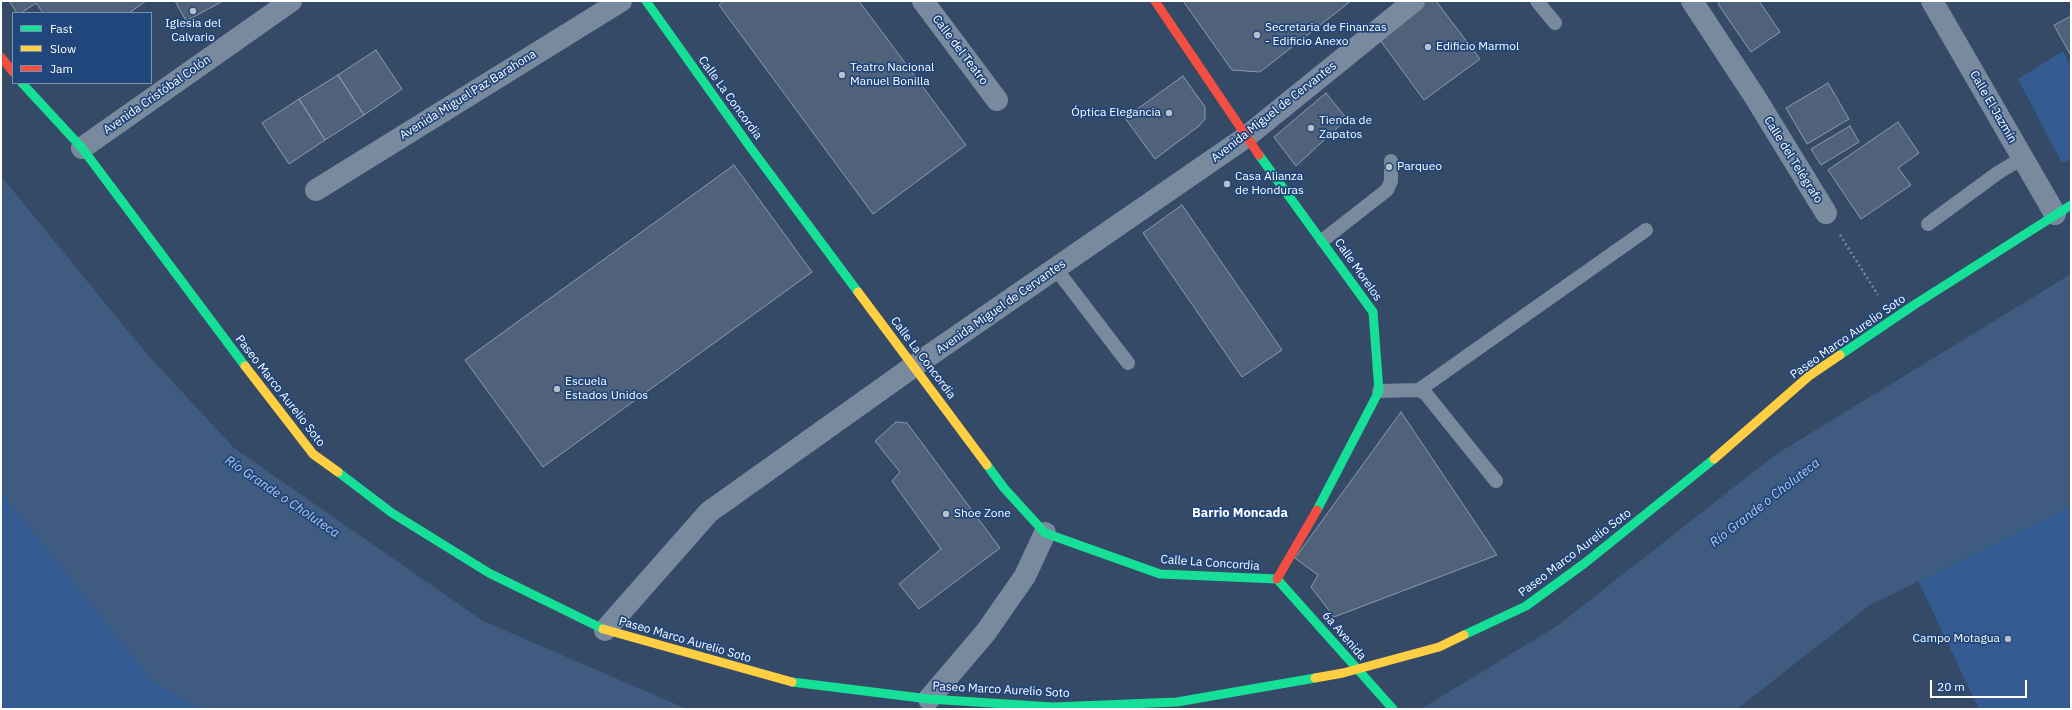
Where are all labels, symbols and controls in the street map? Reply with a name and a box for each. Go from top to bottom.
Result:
marker: Iglesia del Calvario [188,6,198,16]
legend [12,12,152,84]
street label: Calle del Teatro [929,12,991,88]
place label: Iglesia del Calvario [165,17,221,45]
text: Fast [50,21,73,36]
place label: Secretaria de Finanzas - Edificio Anexo [1265,21,1387,49]
marker: Secretaria de Finanzas - Edificio Anexo [1252,30,1262,40]
place label: Edificio Marmol [1436,40,1519,54]
text: Slow [50,41,76,56]
marker: Edificio Marmol [1423,42,1433,52]
street label: Avenida Miguel Paz Barahona [397,47,539,143]
street label: Avenida Cristóbal Colón [101,52,213,138]
street label: Calle La Concordia [695,54,765,142]
street label: Avenida Miguel de Cervantes [1209,59,1339,165]
text: Jam [50,61,73,76]
place label: Teatro Nacional Manuel Bonilla [850,61,934,89]
street label: Calle El Jazmín [1966,68,2020,146]
marker: Teatro Nacional Manuel Bonilla [837,70,847,80]
place label: Óptica Elegancia [1071,106,1161,120]
marker: Óptica Elegancia [1164,108,1174,118]
place label: Tienda de Zapatos [1319,114,1372,142]
street label: Calle del Telégrafo [1761,114,1825,206]
marker: Tienda de Zapatos [1306,123,1316,133]
place label: Parqueo [1397,160,1442,174]
marker: Parqueo [1384,162,1394,172]
place label: Casa Alianza de Honduras [1235,170,1304,198]
marker: Casa Alianza de Honduras [1222,179,1232,189]
street label: Calle Morelos [1331,236,1385,304]
street label: Avenida Miguel de Cervantes [933,257,1069,357]
street label: Paseo Marco Aurelio Soto [1788,292,1908,382]
street label: Calle La Concordia [887,314,959,402]
street label: Paseo Marco Aurelio Soto [232,332,328,450]
place label: Escuela Estados Unidos [565,375,648,403]
marker: Escuela Estados Unidos [552,384,562,394]
water label: Río Grande o Choluteca [222,453,342,541]
water label: Río Grande o Choluteca [1707,455,1823,551]
district label: Barrio Moncada [1192,505,1288,521]
street label: Paseo Marco Aurelio Soto [1516,506,1634,600]
place label: Shoe Zone [954,507,1011,521]
marker: Shoe Zone [941,509,951,519]
street label: Calle La Concordia [1160,552,1260,574]
street label: 6a Avenida [1319,609,1369,663]
street label: Paseo Marco Aurelio Soto [617,614,753,666]
place label: Campo Motagua [1913,632,2000,646]
marker: Campo Motagua [2003,634,2013,644]
scale bar [1932,672,2029,698]
street label: Paseo Marco Aurelio Soto [932,679,1070,701]
text: 20 m [1937,679,1965,694]

